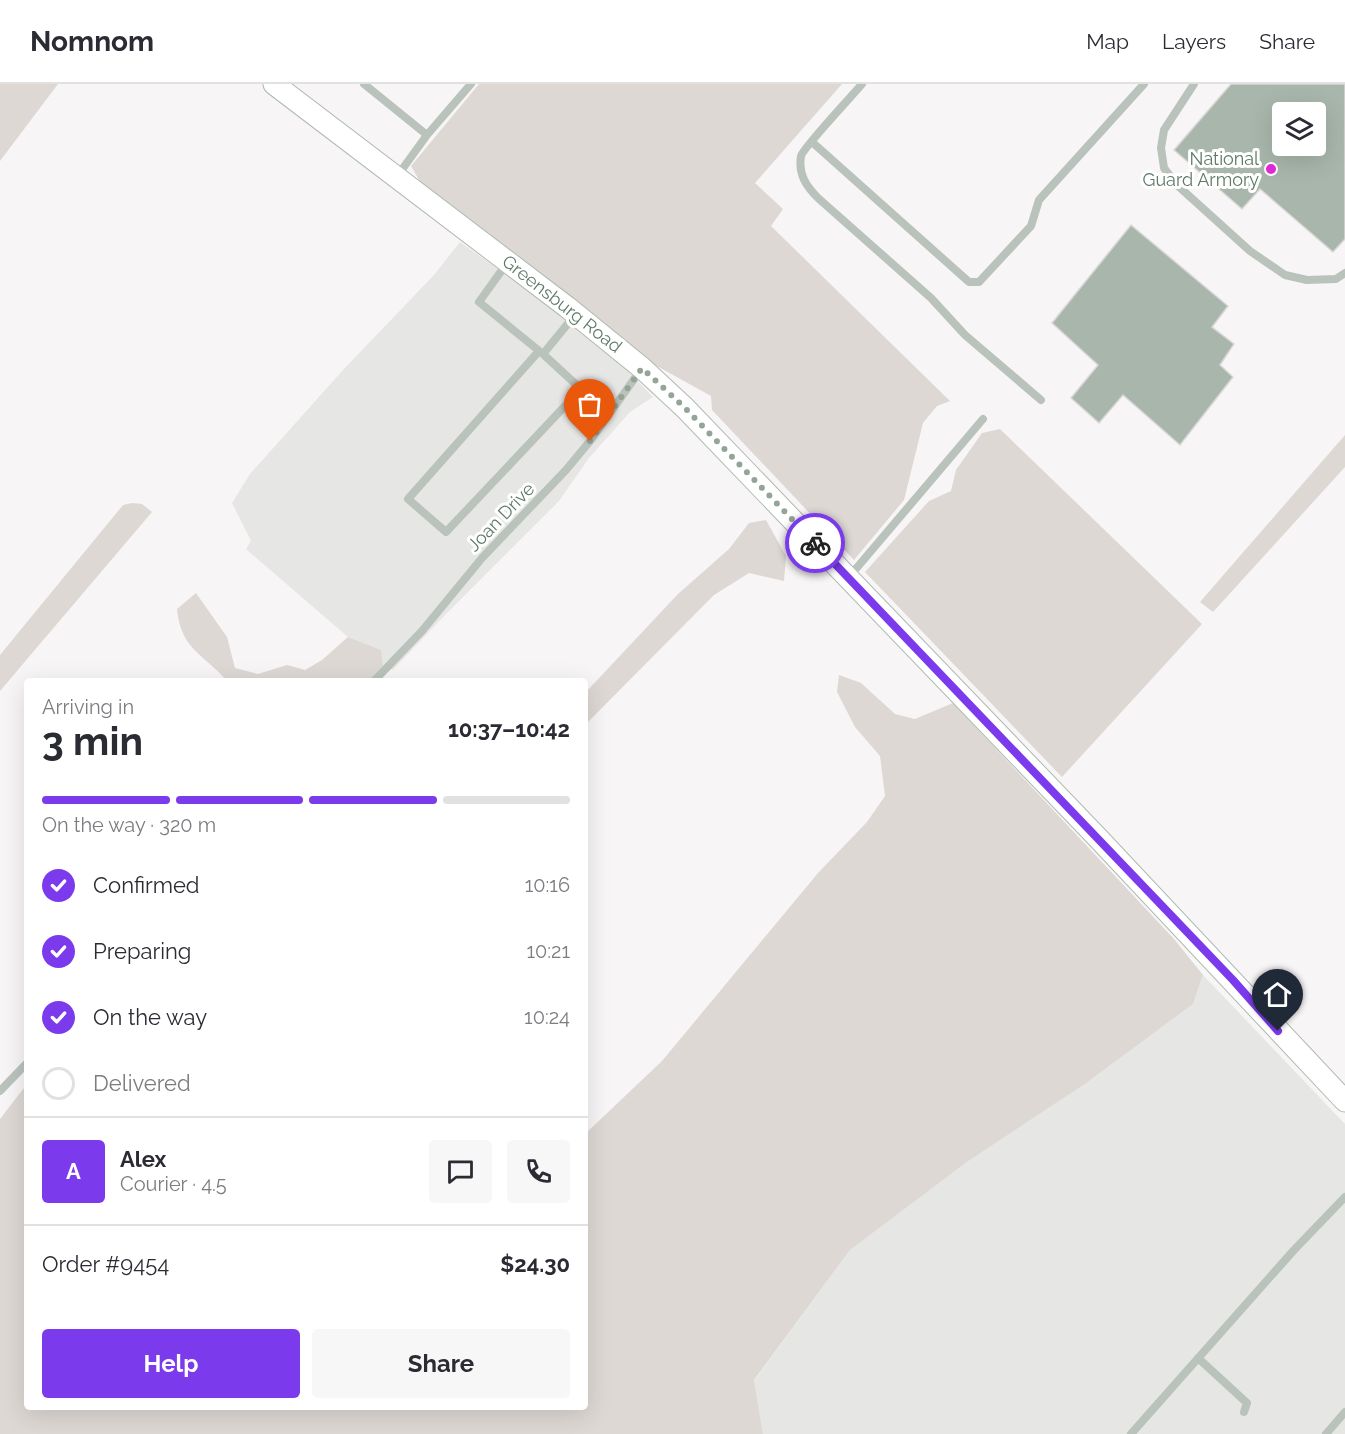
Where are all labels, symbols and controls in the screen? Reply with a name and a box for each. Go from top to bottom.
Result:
text: Nomnom [30,25,154,58]
text: Map [1086,29,1129,54]
text: Layers [1162,29,1226,54]
text: Share [1259,29,1315,54]
map controls [1272,102,1326,156]
button: layers [1272,102,1326,156]
place label: National Guard Armory [1143,148,1259,190]
marker: National Guard Armory [1264,162,1278,176]
street label: Greensburg Road [498,250,626,357]
pin [564,379,615,441]
icon: bag [573,388,606,421]
street label: Joan Drive [463,478,539,555]
courier [785,513,845,573]
icon: bike [799,527,832,560]
text: Arriving in [42,695,134,719]
text: 10:37–10:42 [448,716,570,742]
text: 3 min [42,718,143,764]
text: On the way · 320 m [42,813,216,837]
icon: check [42,869,75,902]
text: Confirmed [93,872,200,898]
text: 10:16 [525,873,570,897]
icon: check [42,935,75,968]
text: Preparing [93,938,191,964]
text: 10:21 [526,939,570,963]
pin [1252,969,1303,1031]
icon: home [1261,978,1294,1011]
icon: check [42,1001,75,1034]
text: On the way [93,1004,207,1030]
text: 10:24 [524,1005,570,1029]
text: Delivered [93,1070,191,1096]
button: chat [429,1140,492,1203]
button: phone [507,1140,570,1203]
text: Alex [120,1146,166,1172]
text: A [66,1158,81,1184]
text: Courier · 4.5 [120,1172,227,1196]
text: Order #9454 [42,1251,169,1277]
text: $24.30 [500,1251,570,1277]
button: Help [42,1329,300,1398]
button: Share [312,1329,570,1398]

